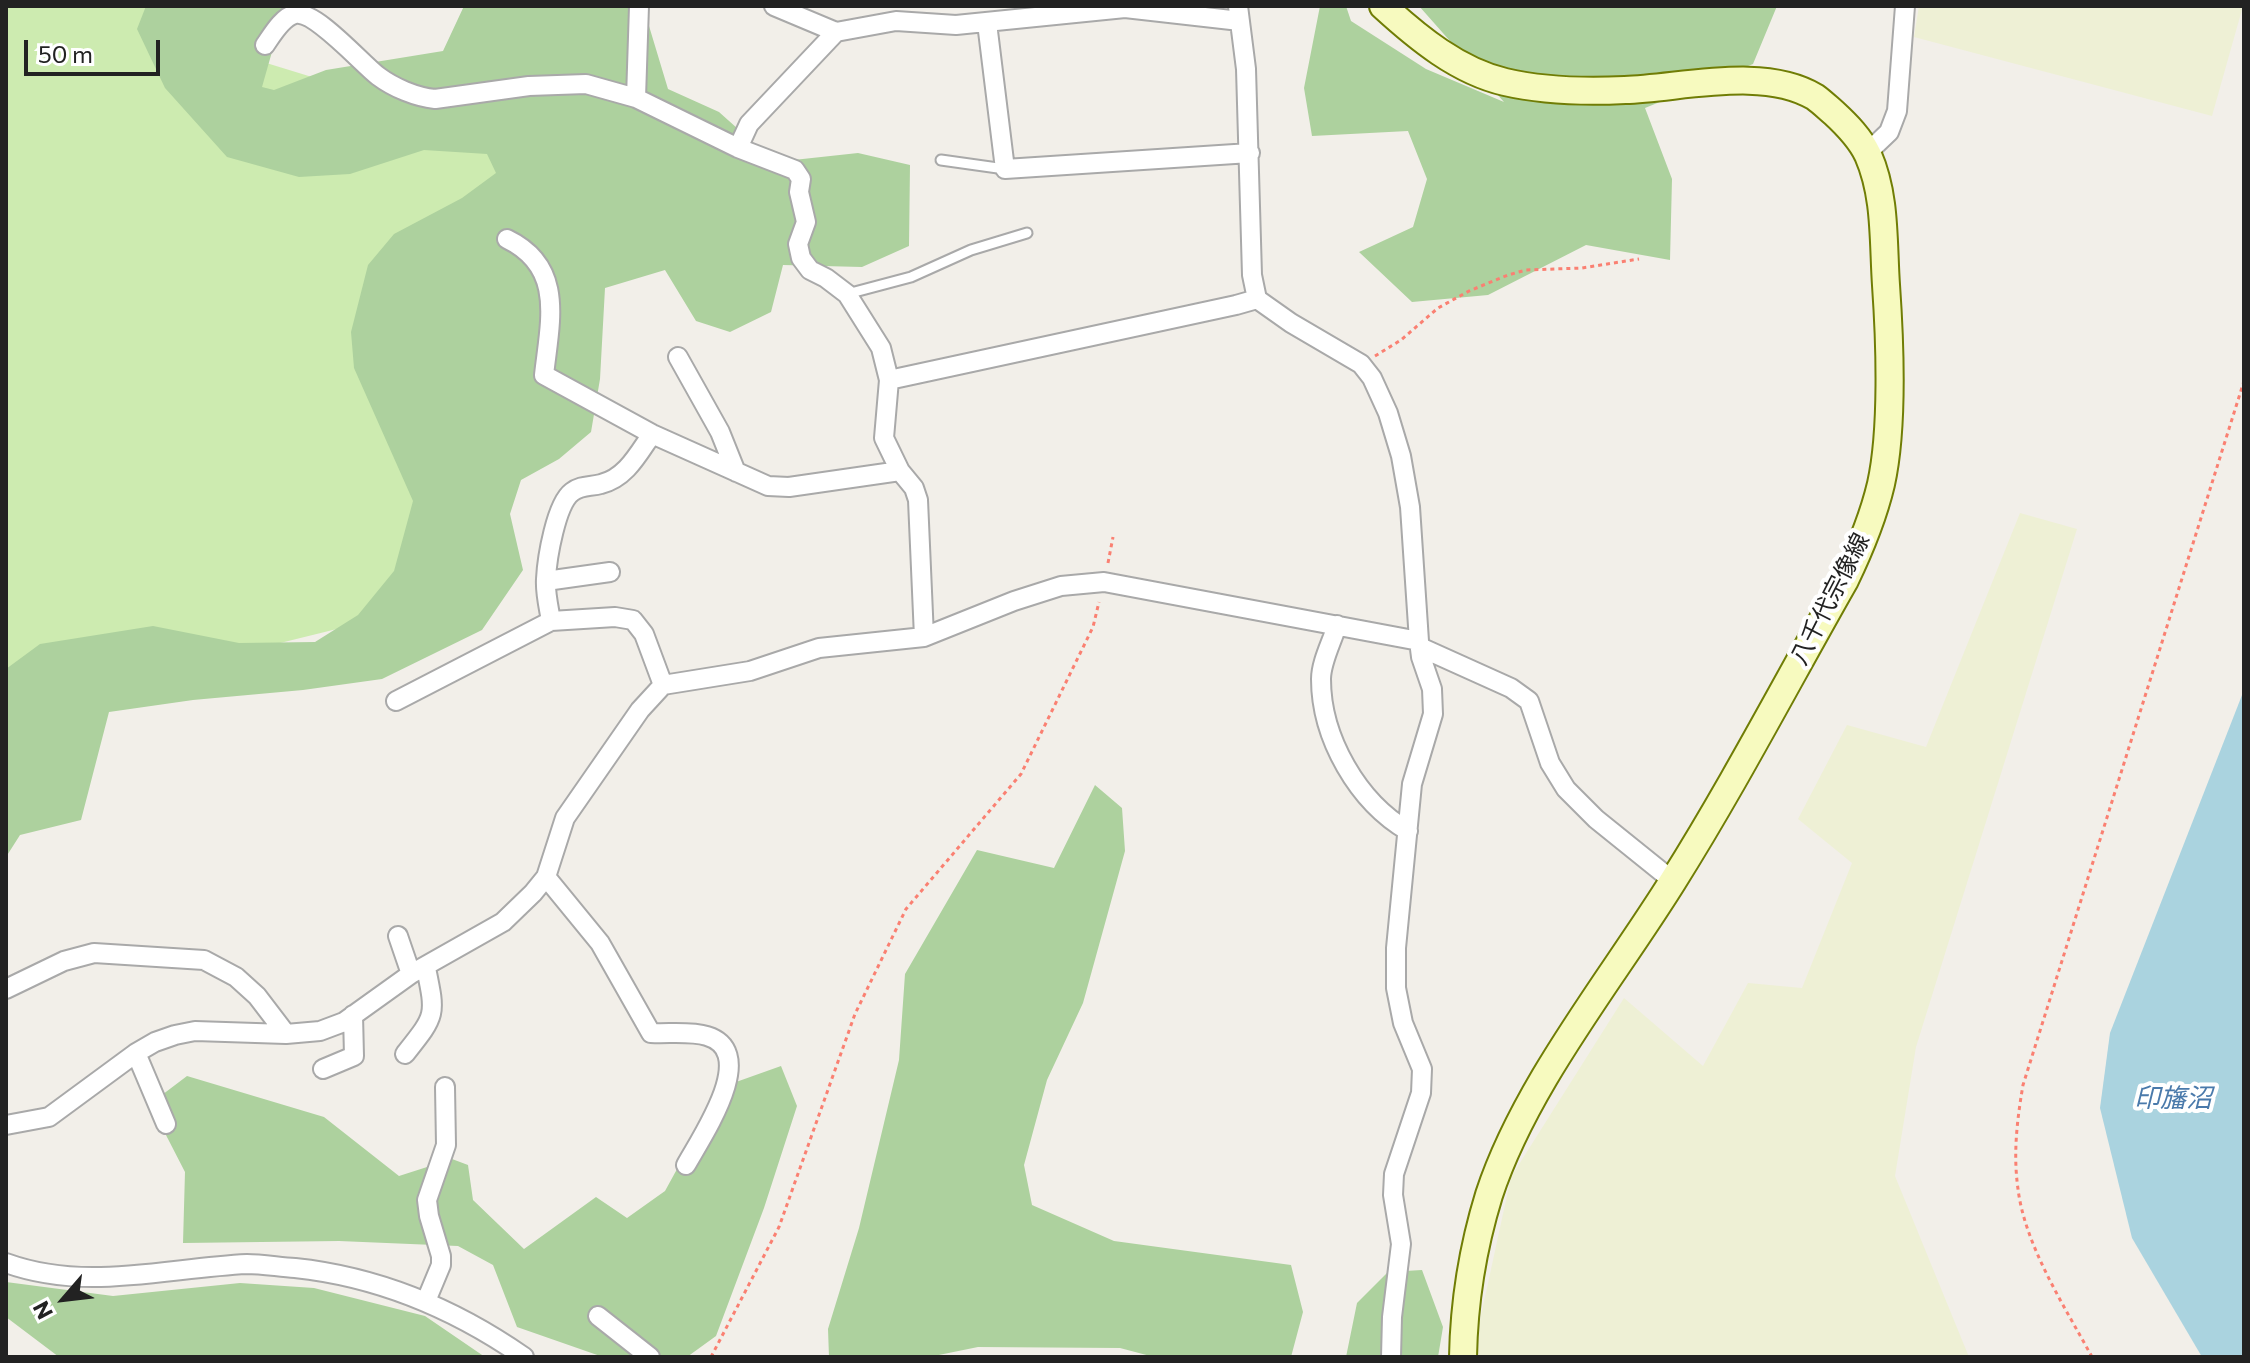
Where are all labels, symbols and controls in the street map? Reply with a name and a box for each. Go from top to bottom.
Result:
scale bar [28,24,164,74]
text: 50 m [38,39,93,68]
street label: 八千代宗像線 [1784,528,1876,670]
water label: 印旛沼 [2134,1082,2212,1114]
north arrow [24,1259,104,1339]
text: N [27,1297,58,1324]

